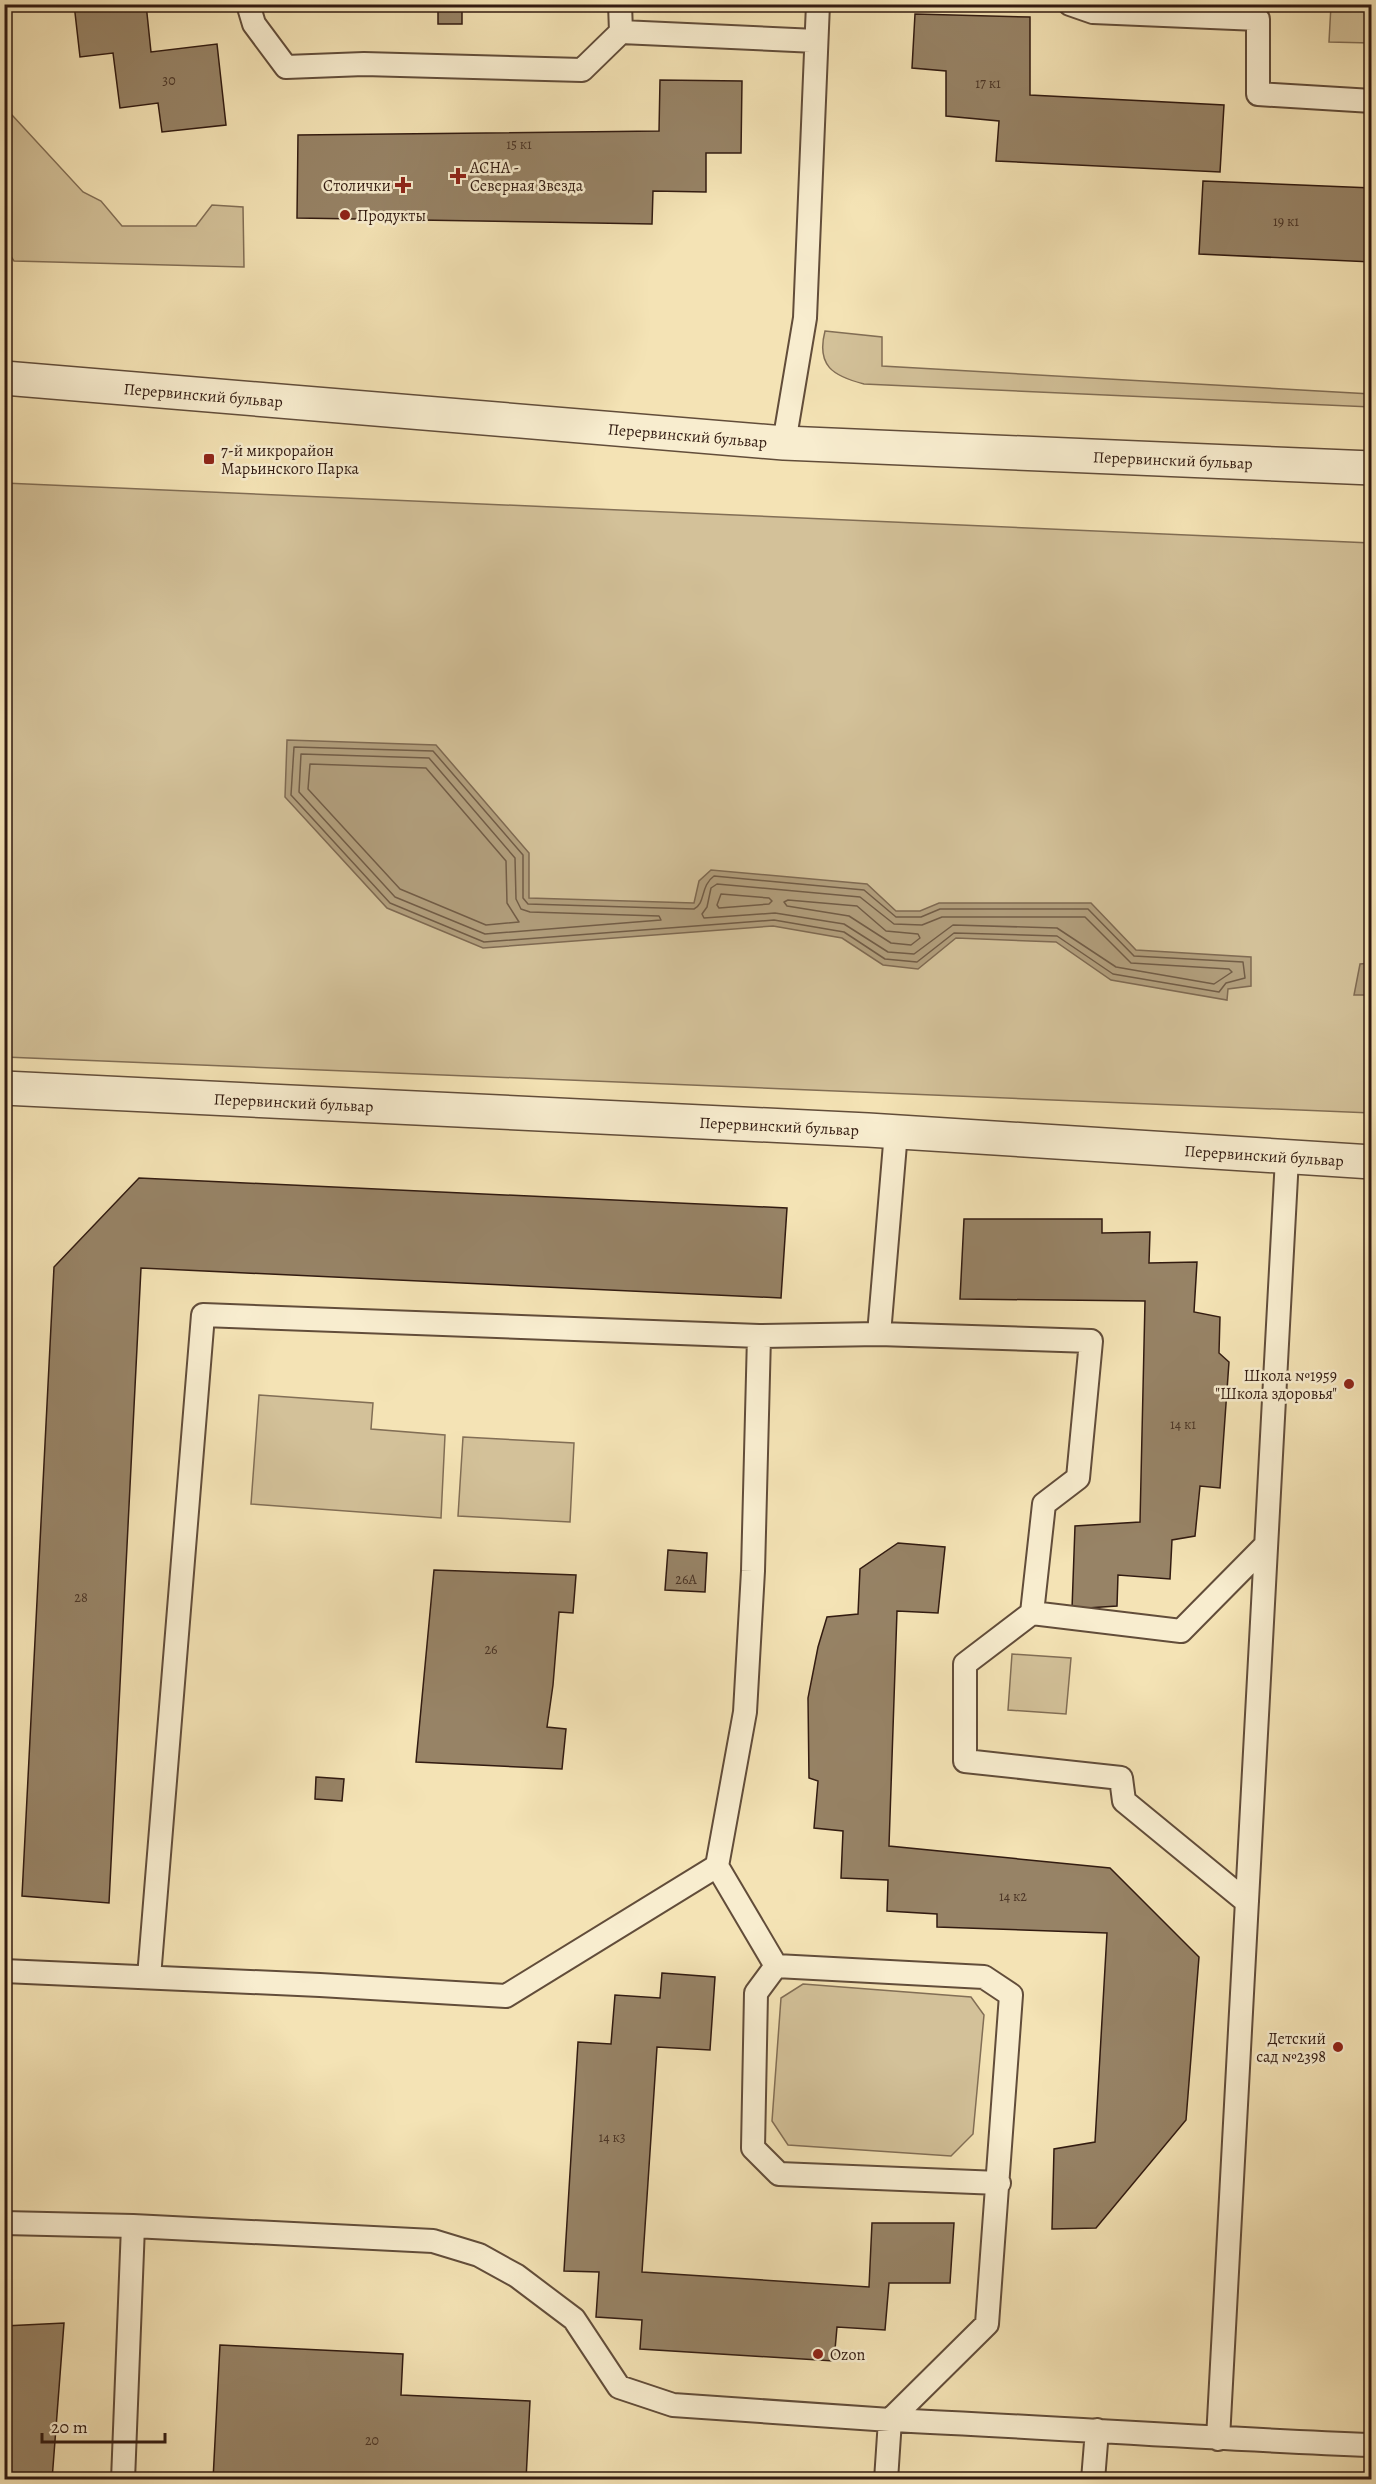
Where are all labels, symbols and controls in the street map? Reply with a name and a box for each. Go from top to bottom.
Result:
house number: 30 [162,71,176,90]
house number: 17 к1 [975,74,1001,93]
house number: 15 к1 [506,135,532,154]
place label: АСНА - Северная Звезда [469,157,584,197]
marker: АСНА - Северная Звезда [451,169,465,183]
place label: Столички [323,175,391,197]
marker: Столички [396,178,410,192]
place label: Продукты [357,205,426,227]
marker: Продукты [338,208,352,222]
house number: 19 к1 [1273,212,1299,231]
street label: Перервинский бульвар [123,378,284,413]
street label: Перервинский бульвар [607,418,768,454]
place label: 7-й микрорайон Марьинского Парка [221,440,360,480]
street label: Перервинский бульвар [1093,446,1253,475]
marker: 7-й микрорайон Марьинского Парка [202,452,216,466]
street label: Перервинский бульвар [213,1088,374,1118]
street label: Перервинский бульвар [699,1112,859,1142]
street label: Перервинский бульвар [1184,1140,1345,1172]
place label: Школа №1959 "Школа здоровья" [1215,1365,1337,1405]
marker: Школа №1959 "Школа здоровья" [1342,1377,1356,1391]
house number: 14 к1 [1170,1415,1196,1434]
house number: 26А [675,1570,697,1589]
house number: 28 [74,1588,88,1607]
house number: 26 [484,1640,498,1659]
house number: 14 к2 [999,1887,1027,1906]
place label: Детский сад №2398 [1256,2028,1326,2068]
marker: Детский сад №2398 [1331,2040,1345,2054]
house number: 14 к3 [599,2128,626,2147]
place label: Ozon [830,2344,865,2366]
marker: Ozon [811,2347,825,2361]
scale bar [42,2406,165,2444]
text: 20 m [51,2415,88,2439]
house number: 20 [365,2431,379,2450]

